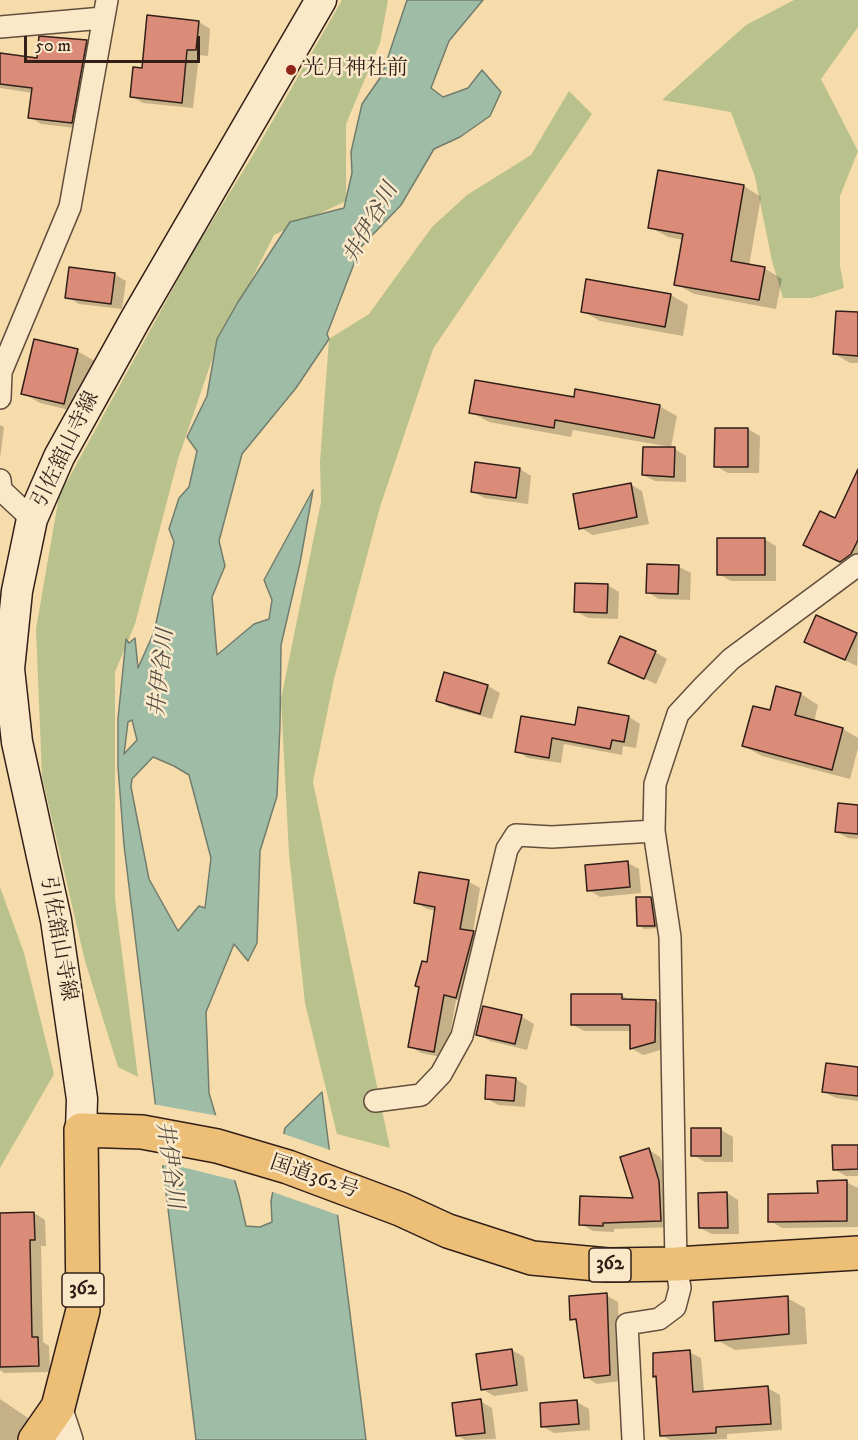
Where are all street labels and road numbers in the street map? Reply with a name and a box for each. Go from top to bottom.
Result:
street label: 引佐舘山寺線 [28,388,106,512]
street label: 引佐舘山寺線 [34,875,80,1003]
street label: 国道362号 [266,1151,362,1205]
road number: 362 [589,1248,631,1282]
road number: 362 [62,1273,104,1307]

